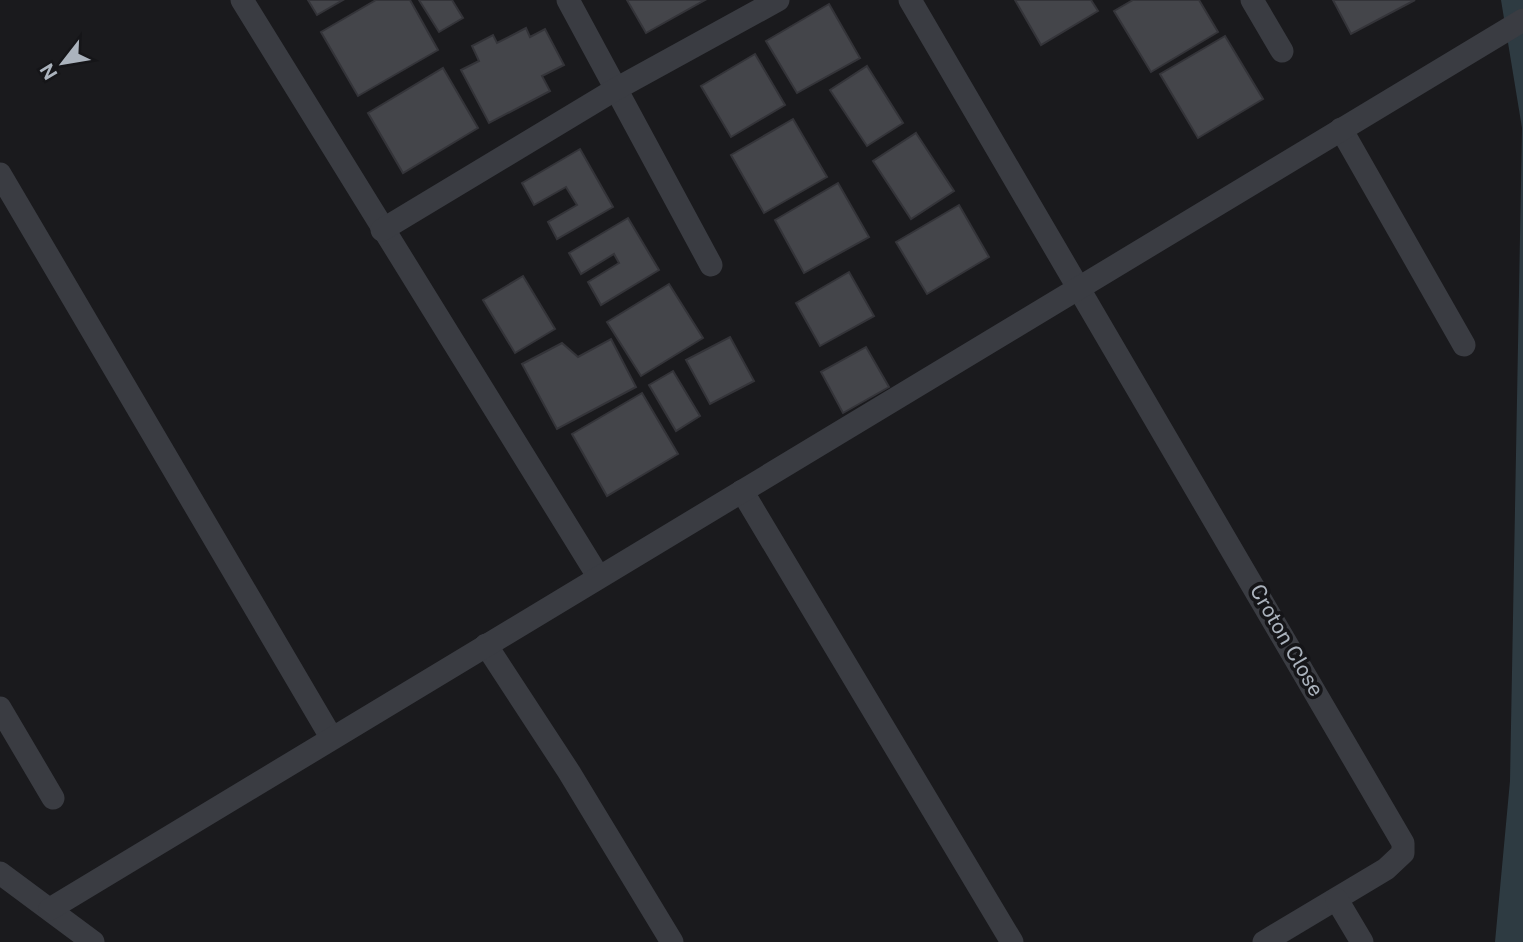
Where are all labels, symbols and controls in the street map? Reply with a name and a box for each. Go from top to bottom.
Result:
north arrow [28,28,98,98]
text: N [35,60,62,84]
street label: Croton Close [1245,579,1329,701]

